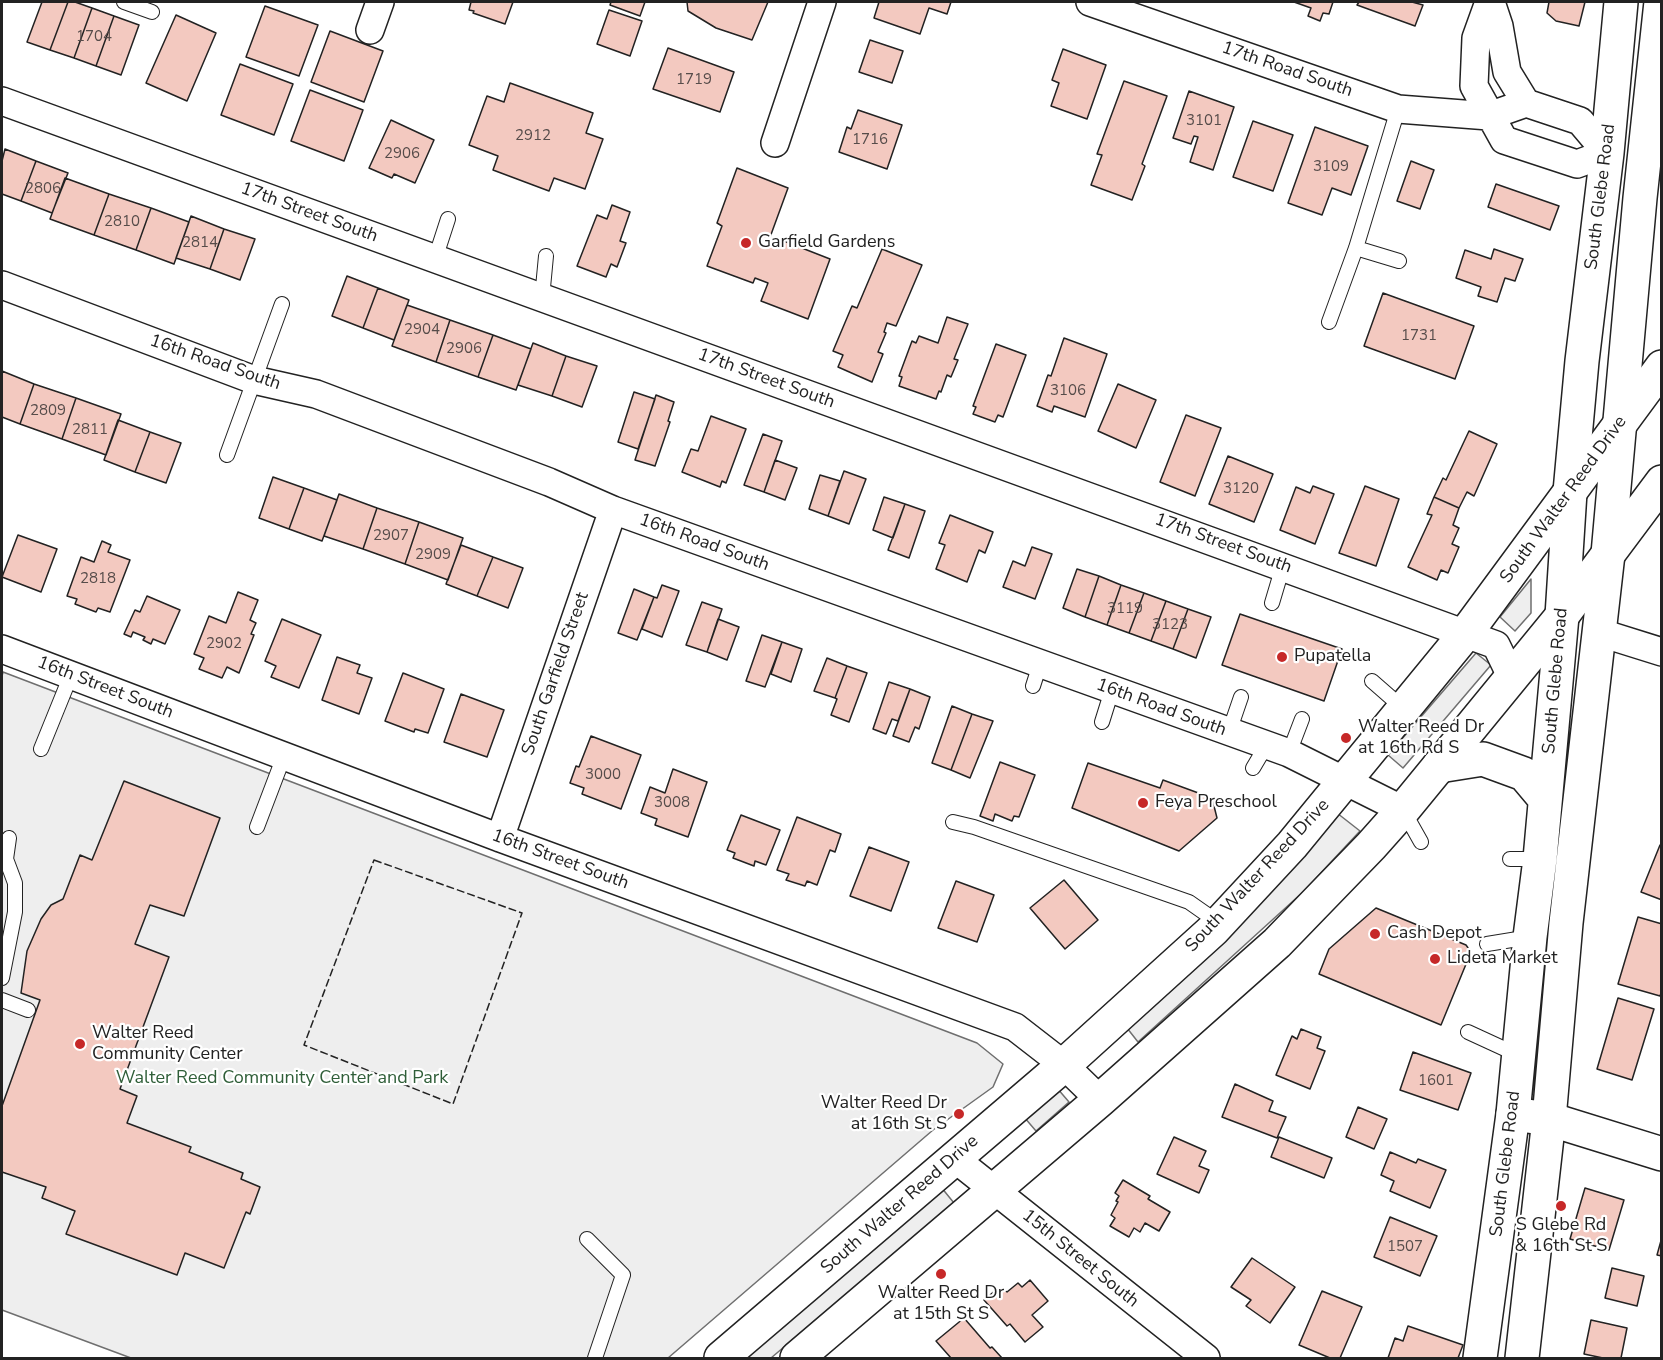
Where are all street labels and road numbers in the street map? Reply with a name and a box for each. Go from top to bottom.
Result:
street label: 17th Road South [1219,37,1355,103]
street label: South Glebe Road [1581,123,1621,271]
street label: 17th Street South [238,178,380,248]
street label: 16th Road South [147,330,283,396]
street label: 17th Street South [695,344,837,414]
street label: South Walter Reed Drive [1496,412,1632,588]
street label: 16th Road South [636,509,772,577]
street label: 17th Street South [1152,509,1294,579]
street label: South Garfield Street [518,590,594,758]
street label: South Glebe Road [1539,607,1573,755]
street label: 16th Street South [34,652,176,724]
street label: 16th Road South [1093,674,1229,742]
street label: South Walter Reed Drive [1181,795,1335,957]
street label: 16th Street South [489,825,631,895]
street label: South Glebe Road [1486,1090,1526,1238]
street label: South Walter Reed Drive [817,1131,983,1279]
street label: 15th Street South [1017,1205,1143,1313]

